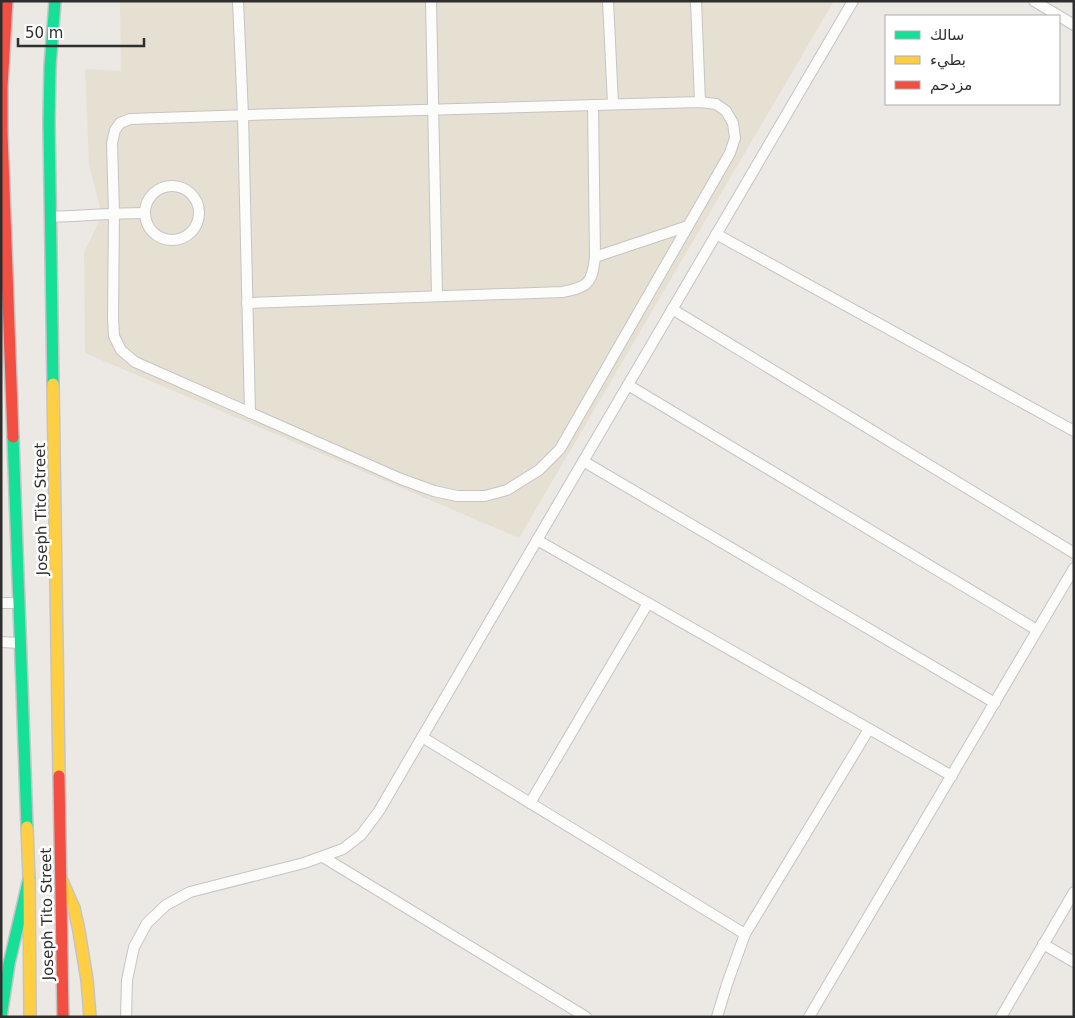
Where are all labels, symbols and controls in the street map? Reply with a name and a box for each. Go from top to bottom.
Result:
scale bar [18,15,144,47]
legend [885,15,1060,105]
text: 50 m [25,24,63,42]
text: سالك [930,26,964,44]
text: بطيء [930,51,966,70]
text: مزدحم [930,76,972,94]
street label: Joseph Tito Street [31,442,51,577]
street label: Joseph Tito Street [37,847,57,982]

